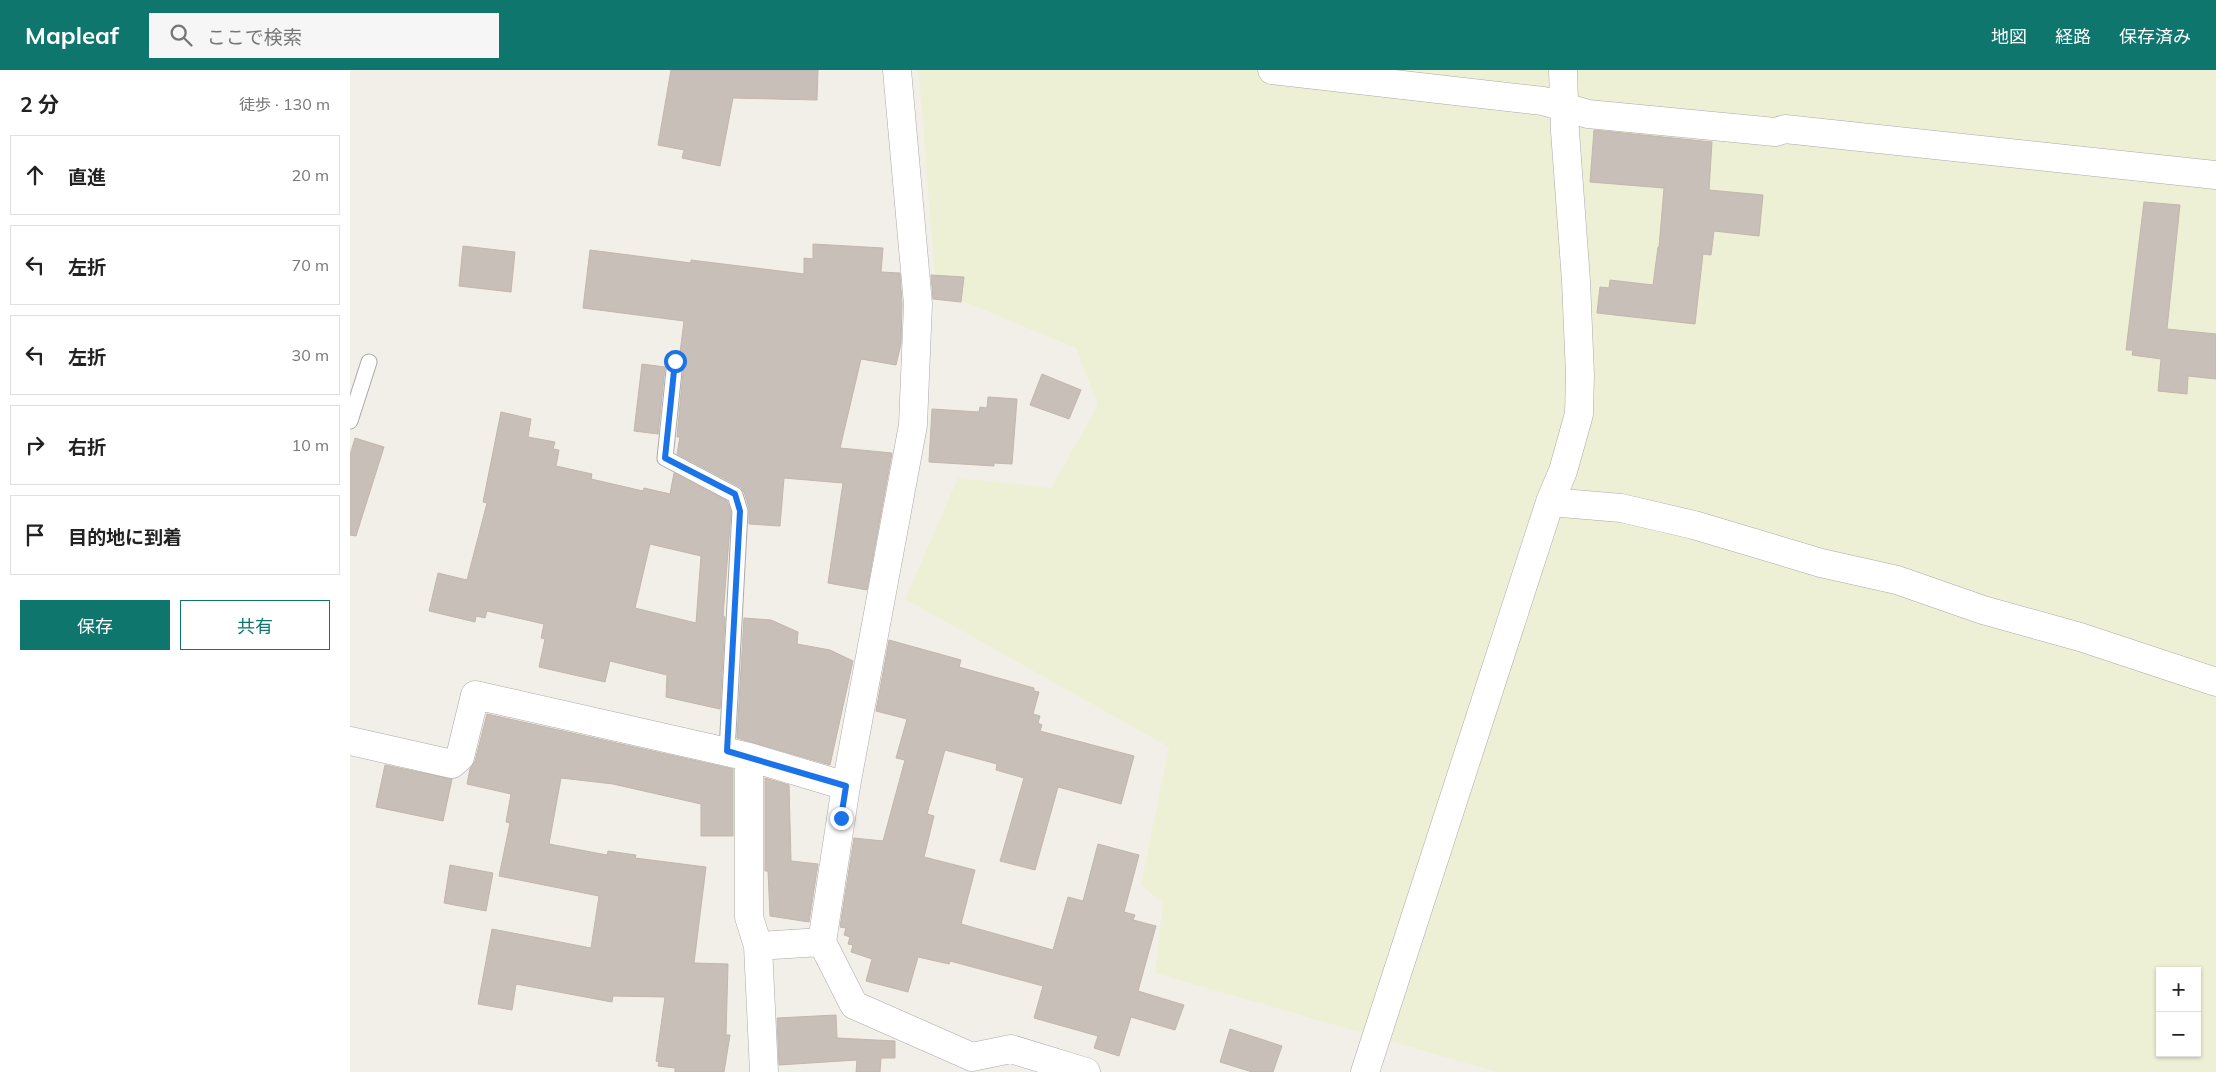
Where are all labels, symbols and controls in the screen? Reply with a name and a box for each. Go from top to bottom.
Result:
search box [149,13,499,58]
text: Mapleaf [25,20,119,50]
icon: search [167,21,195,49]
text: ここで検索 [207,25,302,49]
text: 地図 [1991,25,2027,48]
text: 経路 [2055,25,2091,48]
text: 保存済み [2119,25,2191,48]
text: 2 分 [20,91,59,117]
text: 徒歩 · 130 m [239,94,330,114]
icon: ahead [21,161,49,189]
text: 直進 [68,165,106,189]
text: 20 m [292,165,329,185]
icon: left [21,251,49,279]
text: 左折 [68,255,106,279]
text: 70 m [292,255,329,275]
icon: left [21,341,49,369]
text: 左折 [68,345,106,369]
text: 30 m [292,345,329,365]
route start [664,350,687,373]
icon: right [21,431,49,459]
text: 右折 [68,435,106,459]
text: 10 m [292,435,329,455]
icon: arrive [21,521,49,549]
text: 目的地に到着 [68,525,182,549]
button: 保存 [20,600,170,650]
button: 共有 [180,600,330,650]
route end [830,807,853,830]
map controls [2156,967,2201,1057]
button: + [2156,967,2201,1012]
button: − [2156,1012,2201,1057]

